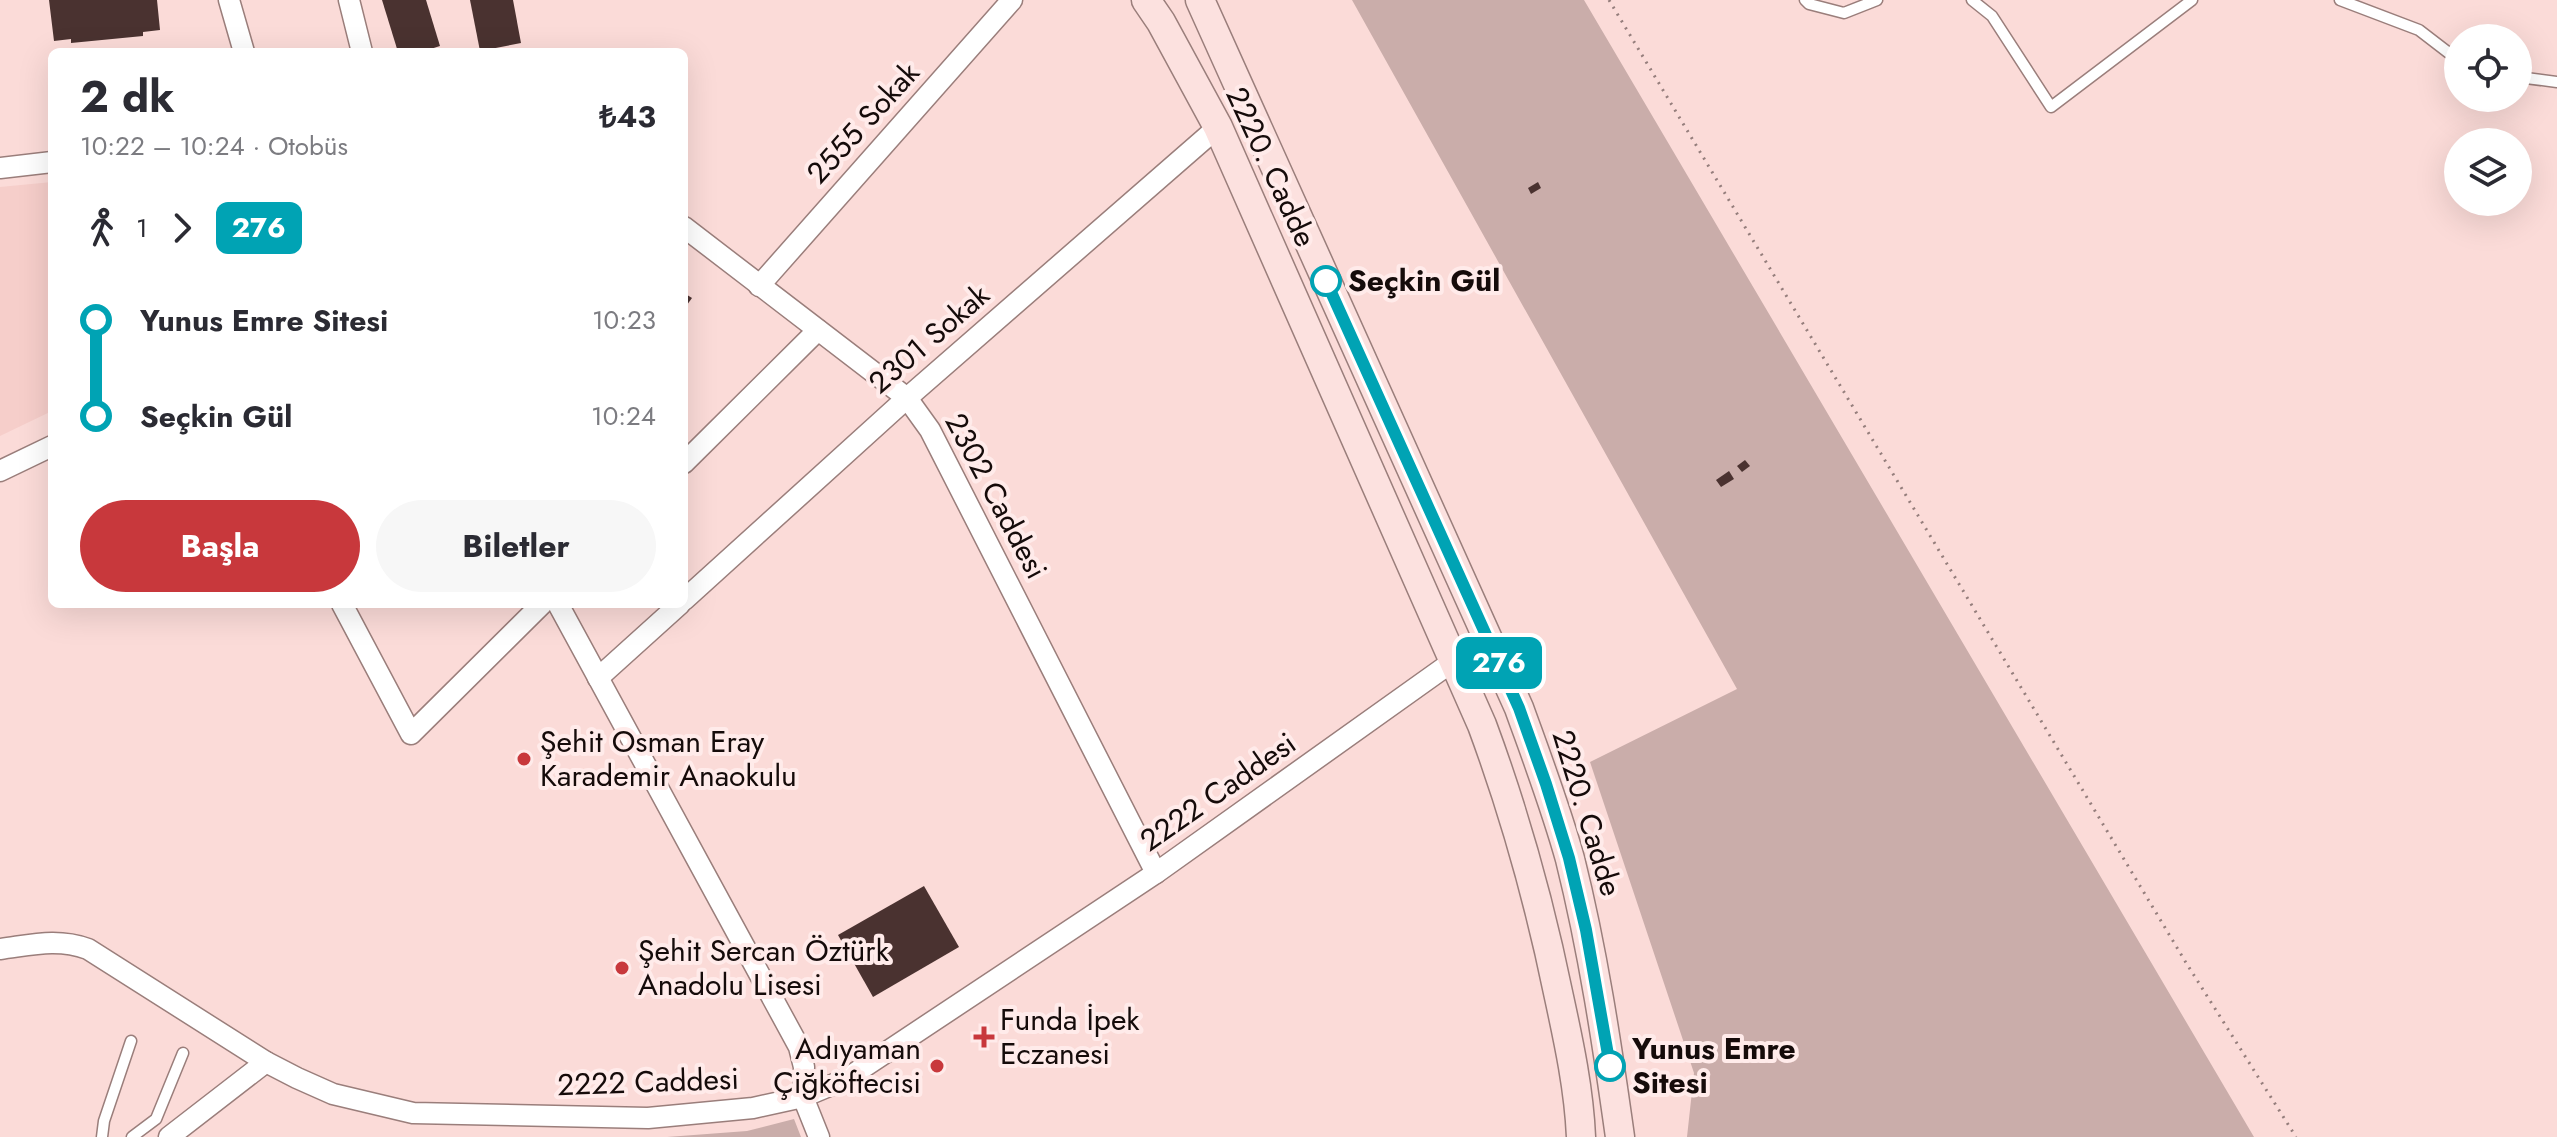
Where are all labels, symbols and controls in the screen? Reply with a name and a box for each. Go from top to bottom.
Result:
map controls [2444,24,2532,216]
button: locate [2444,24,2532,112]
street label: 2555 Sokak [796,52,929,193]
text: 2 dk [80,65,175,129]
street label: 2220. Cadde [1216,80,1327,254]
text: ₺43 [599,95,656,138]
text: 10:22 – 10:24 · Otobüs [80,127,348,165]
button: layers [2444,128,2532,216]
icon: walk [80,206,124,250]
icon: forward [160,206,204,250]
text: 276 [232,207,286,248]
text: 1 [136,209,148,247]
place label: Seçkin Gül [1348,259,1500,302]
marker: Seçkin Gül [1311,266,1341,296]
street label: 2301 Sokak [859,273,999,403]
text: Yunus Emre Sitesi [140,299,388,342]
text: 10:23 [592,301,656,339]
text: Seçkin Gül [140,395,292,438]
text: 10:24 [591,397,656,435]
street label: 2302 Caddesi [935,405,1058,586]
button: Başla [80,500,360,592]
button: Biletler [376,500,656,592]
line badge: 276 [1453,637,1545,689]
text: 276 [1472,642,1526,683]
place label: Şehit Osman Eray Karademir Anaokulu [540,720,797,797]
street label: 2222 Caddesi [1131,722,1305,861]
street label: 2220. Cadde [1542,724,1633,901]
marker: Şehit Osman Eray Karademir Anaokulu [515,750,533,768]
place label: Şehit Sercan Öztürk Anadolu Lisesi [638,929,890,1006]
marker: Şehit Sercan Öztürk Anadolu Lisesi [613,959,631,977]
place label: Funda İpek Eczanesi [1000,998,1140,1075]
place label: Adıyaman Çiğköftecisi [773,1027,921,1104]
place label: Yunus Emre Sitesi [1631,1027,1796,1104]
marker: Funda İpek Eczanesi [975,1028,993,1046]
marker: Yunus Emre Sitesi [1595,1051,1625,1081]
street label: 2222 Caddesi [556,1057,740,1106]
marker: Adıyaman Çiğköftecisi [928,1057,946,1075]

